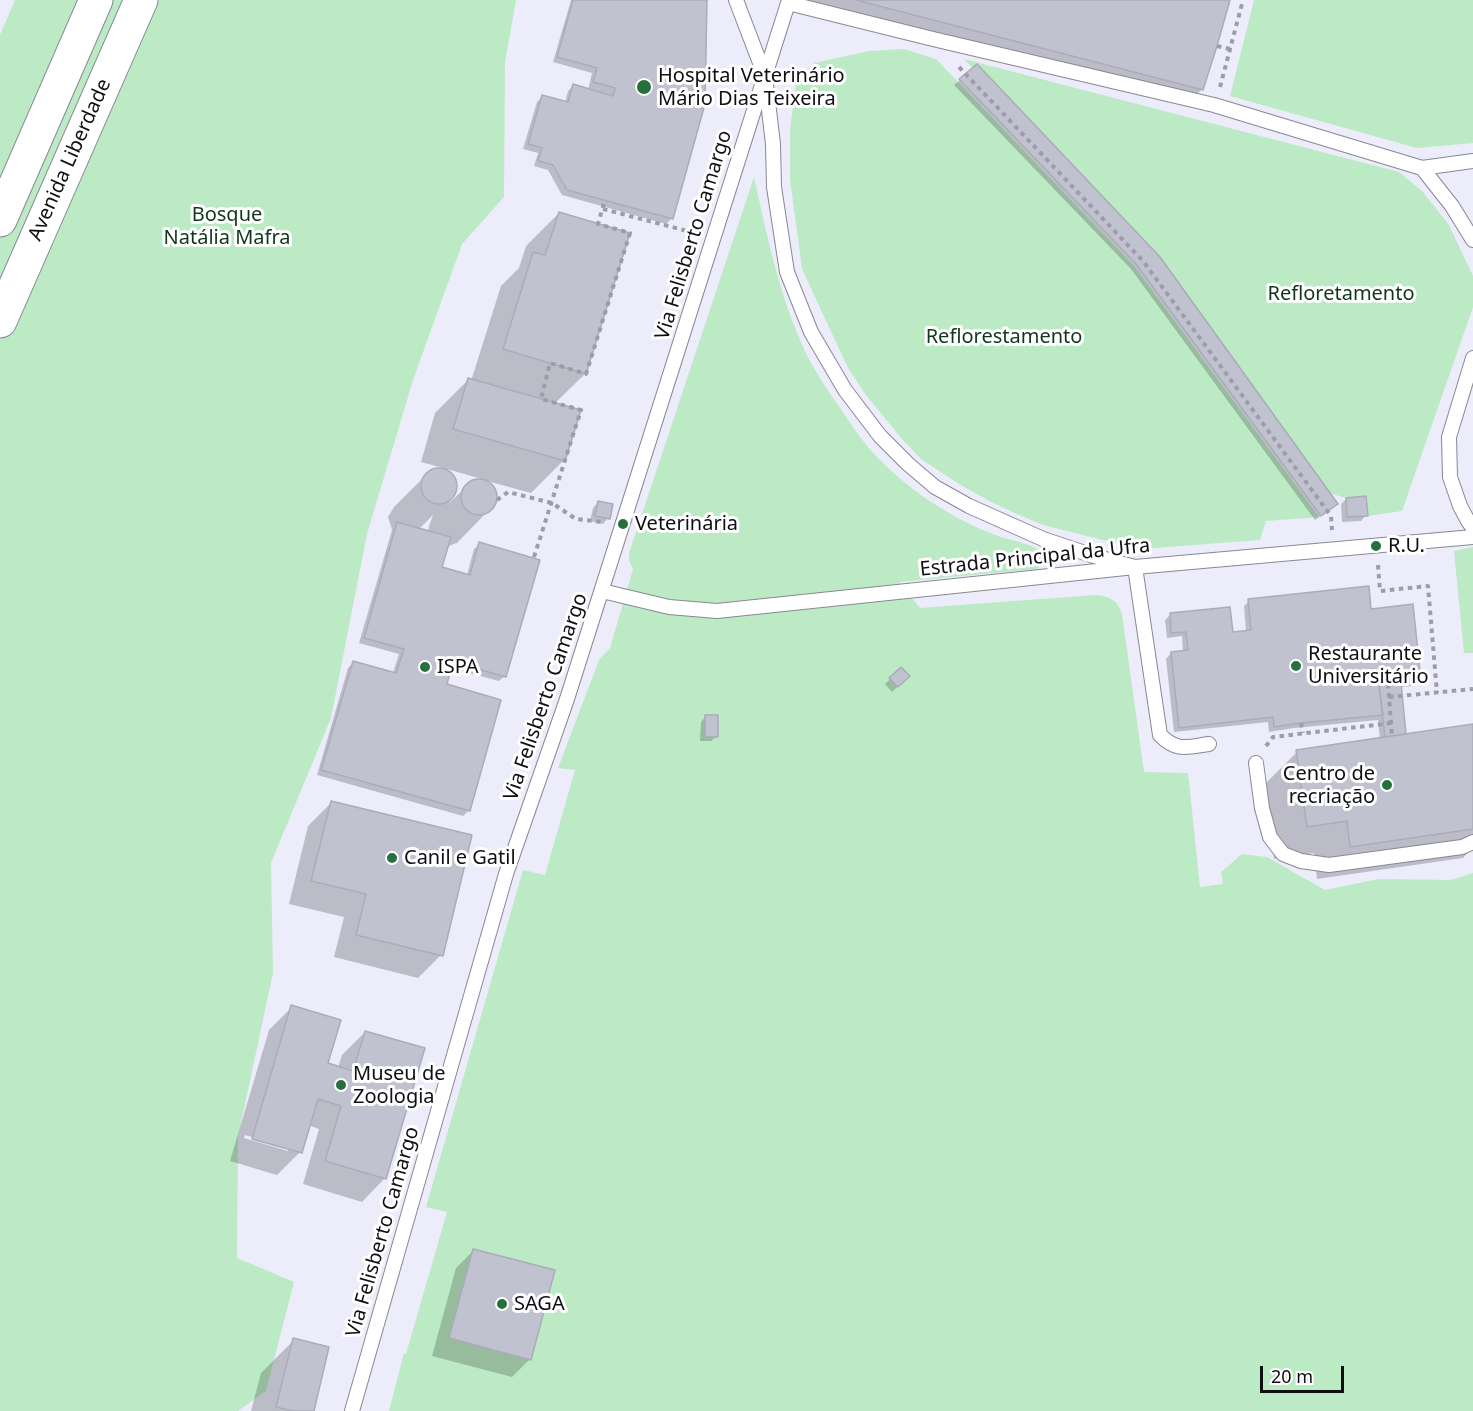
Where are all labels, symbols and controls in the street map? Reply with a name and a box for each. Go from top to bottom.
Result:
place label: Hospital Veterinário Mário Dias Teixeira [658,64,845,111]
street label: Avenida Liberdade [24,75,116,245]
marker: Hospital Veterinário Mário Dias Teixeira [635,78,653,96]
street label: Via Felisberto Camargo [651,127,737,343]
park label: Bosque Natália Mafra [164,203,290,250]
park label: Refloretamento [1267,282,1415,306]
park label: Reflorestamento [926,325,1082,349]
place label: Veterinária [635,512,738,536]
marker: Veterinária [616,517,630,531]
street label: Estrada Principal da Ufra [919,534,1151,582]
place label: R.U. [1388,534,1425,558]
marker: R.U. [1369,539,1383,553]
street label: Via Felisberto Camargo [499,590,593,804]
place label: Restaurante Universitário [1308,642,1429,689]
place label: ISPA [437,655,479,679]
marker: Restaurante Universitário [1289,659,1303,673]
marker: ISPA [418,660,432,674]
place label: Centro de recriação [1283,762,1375,809]
marker: Centro de recriação [1380,778,1394,792]
place label: Canil e Gatil [404,846,516,870]
marker: Canil e Gatil [385,851,399,865]
place label: Museu de Zoologia [353,1062,445,1109]
marker: Museu de Zoologia [334,1078,348,1092]
street label: Via Felisberto Camargo [341,1124,425,1340]
place label: SAGA [514,1292,565,1316]
marker: SAGA [495,1297,509,1311]
scale bar [1263,1354,1347,1392]
text: 20 m [1271,1364,1313,1388]

